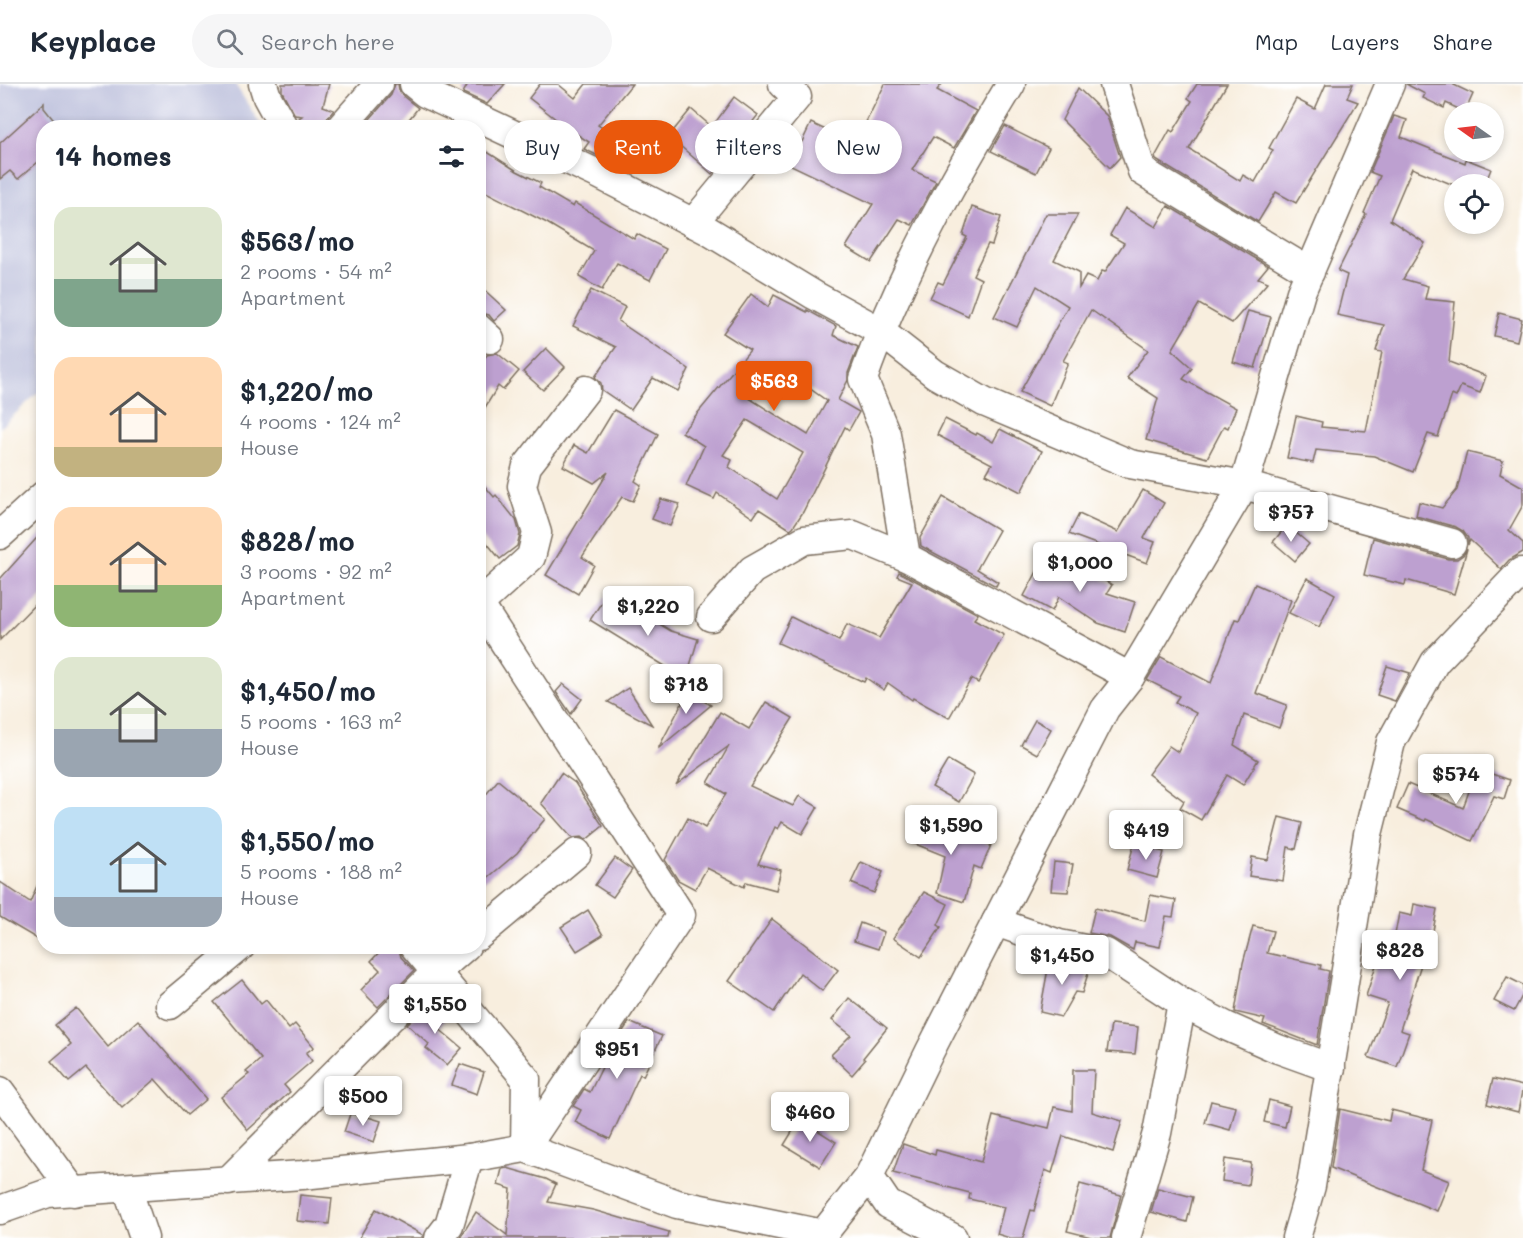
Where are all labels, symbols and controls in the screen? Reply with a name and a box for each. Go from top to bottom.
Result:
search box [192,14,612,68]
text: Keyplace [30,23,156,59]
icon: search [213,25,246,58]
text: Search here [261,27,395,56]
text: Map [1255,28,1298,55]
text: Layers [1331,28,1400,55]
text: Share [1433,28,1493,55]
north arrow [1444,102,1504,162]
map controls [1444,102,1504,234]
chip: Buy [504,120,582,174]
chip: Rent [594,120,683,174]
chip: Filters [695,120,803,174]
chip: New [815,120,902,174]
text: 14 homes [54,139,172,173]
icon: filters [435,140,468,173]
button: locate [1444,174,1504,234]
text: $563/mo [240,224,354,258]
icon: home [102,231,174,303]
text: 2 rooms · 54 m² [240,258,392,284]
text: Apartment [240,284,346,310]
pin: $563 [738,361,810,412]
text: $563 [750,367,798,393]
text: $1,220/mo [240,374,373,408]
icon: home [102,381,174,453]
text: 4 rooms · 124 m² [240,408,401,434]
text: House [240,434,299,460]
pin: $757 [1255,492,1327,543]
text: $757 [1268,498,1314,524]
text: $828/mo [240,524,354,558]
icon: home [102,531,174,603]
pin: $1,000 [1031,542,1129,593]
text: $1,000 [1047,548,1113,574]
text: 3 rooms · 92 m² [240,558,392,584]
text: Apartment [240,584,346,610]
pin: $1,220 [599,586,697,637]
text: $1,220 [617,592,679,618]
pin: $718 [650,664,722,715]
text: $718 [664,670,708,696]
text: $1,450/mo [240,674,376,708]
icon: home [102,681,174,753]
text: 5 rooms · 163 m² [240,708,402,734]
text: House [240,734,299,760]
pin: $574 [1420,754,1492,805]
text: $574 [1432,760,1480,786]
pin: $1,590 [902,805,1000,856]
pin: $419 [1110,810,1182,861]
text: $1,590 [919,811,983,837]
text: $419 [1123,816,1169,842]
text: $1,550/mo [240,824,374,858]
icon: home [102,831,174,903]
text: 5 rooms · 188 m² [240,858,402,884]
text: House [240,884,299,910]
pin: $828 [1364,930,1436,981]
pin: $1,450 [1013,935,1111,986]
text: $828 [1376,936,1424,962]
text: $1,450 [1030,941,1094,967]
pin: $1,550 [386,984,484,1035]
text: $1,550 [403,990,467,1016]
pin: $951 [581,1029,653,1080]
text: $951 [595,1035,639,1061]
pin: $500 [327,1076,399,1127]
text: $500 [338,1082,388,1108]
pin: $460 [774,1092,846,1143]
text: $460 [785,1098,835,1124]

